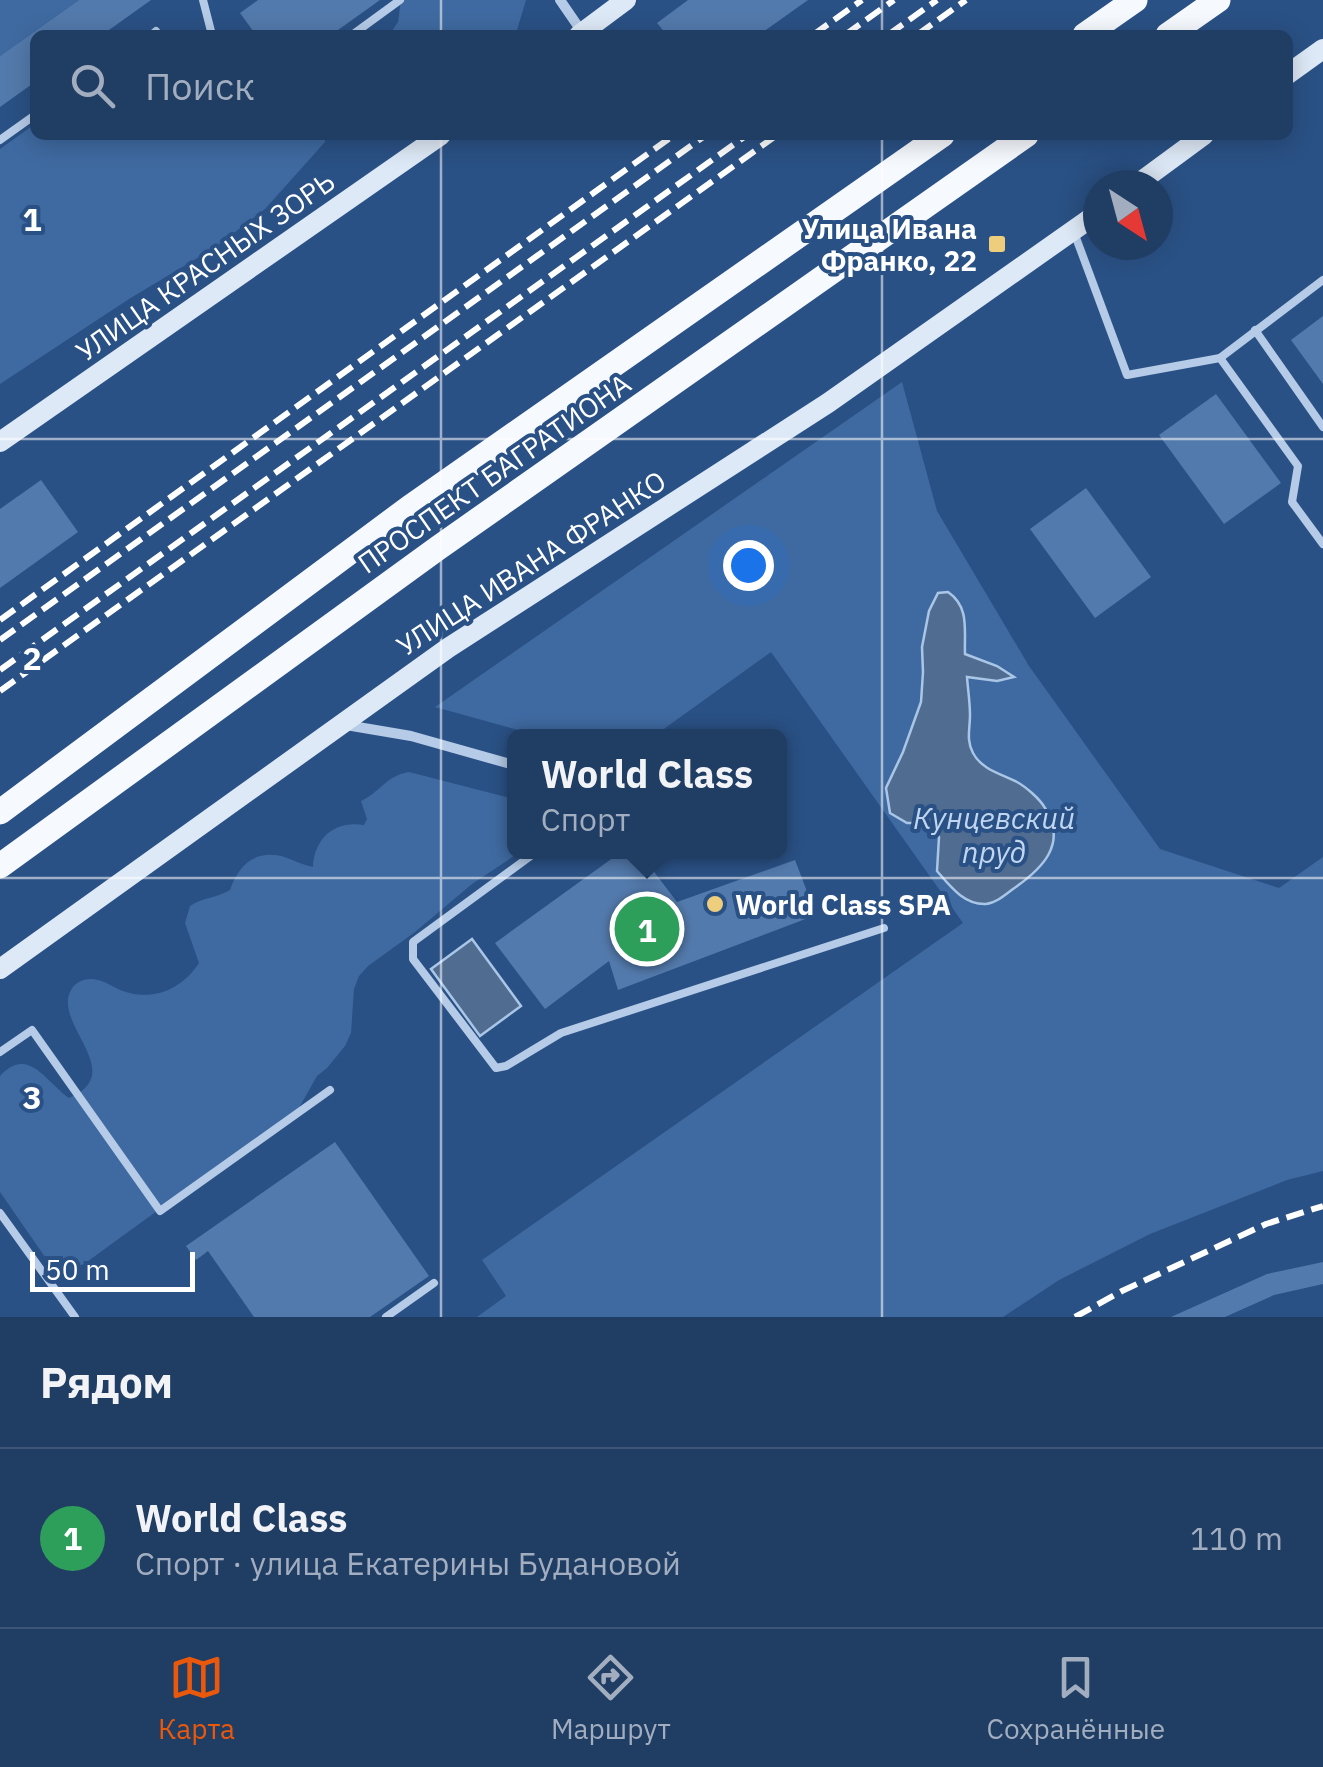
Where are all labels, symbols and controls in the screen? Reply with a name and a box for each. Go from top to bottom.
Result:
search box [30,30,1293,140]
icon: search [65,58,120,113]
text: Поиск [145,61,255,110]
street label: УЛИЦА КРАСНЫХ ЗОРЬ [68,163,342,369]
north arrow [1083,170,1173,260]
text: 1 [22,198,42,240]
place label: Улица Ивана Франко, 22 [802,210,977,279]
marker: Улица Ивана Франко, 22 [986,233,1008,255]
street label: ПРОСПЕКТ БАГРАТИОНА [350,365,638,581]
street label: УЛИЦА ИВАНА ФРАНКО [389,462,673,664]
your location [723,540,774,591]
text: 2 [22,637,42,679]
popup [507,729,787,859]
text: World Class [541,749,753,798]
text: Спорт [541,798,630,840]
water label: Кунцевский пруд [913,798,1075,871]
place label: World Class SPA [735,886,951,923]
pin: 1 [614,892,680,966]
marker: World Class SPA [704,893,726,915]
text: 3 [22,1076,42,1118]
scale bar [30,1247,195,1292]
text: 50 m [45,1251,110,1288]
text: Рядом [40,1355,173,1410]
text: World Class [135,1493,347,1542]
text: 1 [63,1517,82,1559]
text: 110 m [1190,1517,1283,1559]
text: Спорт · улица Екатерины Будановой [135,1542,681,1584]
tab: Карта [158,1650,235,1747]
tab: Маршрут [551,1650,671,1747]
tab: Сохранённые [987,1650,1165,1747]

